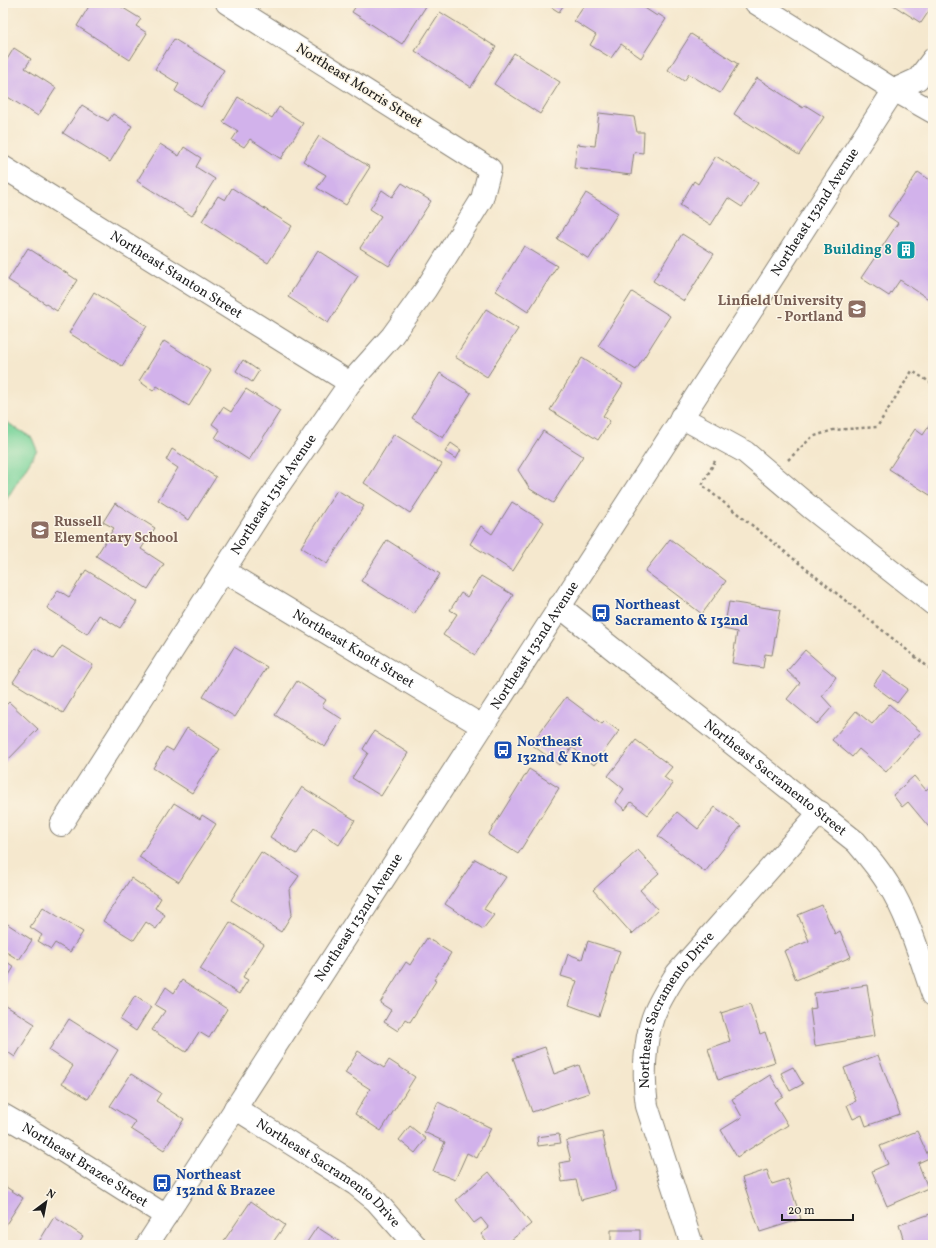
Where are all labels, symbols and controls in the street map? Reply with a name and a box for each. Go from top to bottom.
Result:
street label: Northeast Morris Street [292,39,426,133]
street label: Northeast 132nd Avenue [766,144,864,280]
street label: Northeast Stanton Street [106,226,246,323]
building icon: Building 8 [895,239,917,261]
place label: Building 8 [824,241,892,260]
place label: Linfield University - Portland [718,292,843,327]
school or university icon: Linfield University - Portland [846,298,868,320]
street label: Northeast 131st Avenue [226,430,321,559]
place label: Russell Elementary School [54,513,178,548]
school or university icon: Russell Elementary School [29,519,51,541]
street label: Northeast 132nd Avenue [486,577,584,713]
place label: Northeast Sacramento & 132nd [615,596,749,631]
bus stop icon: Northeast Sacramento & 132nd [590,602,612,624]
street label: Northeast Knott Street [289,605,418,693]
street label: Northeast Sacramento Street [700,715,850,840]
place label: Northeast 132nd & Knott [517,733,609,768]
bus stop icon: Northeast 132nd & Knott [492,739,514,761]
street label: Northeast 132nd Avenue [310,849,408,985]
street label: Northeast Sacramento Drive [635,927,719,1089]
street label: Northeast Sacramento Drive [252,1114,405,1232]
street label: Northeast Brazee Street [19,1119,151,1211]
place label: Northeast 132nd & Brazee [176,1166,275,1201]
bus stop icon: Northeast 132nd & Brazee [151,1172,173,1194]
north arrow [26,1182,66,1222]
scale bar [782,1196,853,1222]
text: 20 m [788,1203,815,1219]

